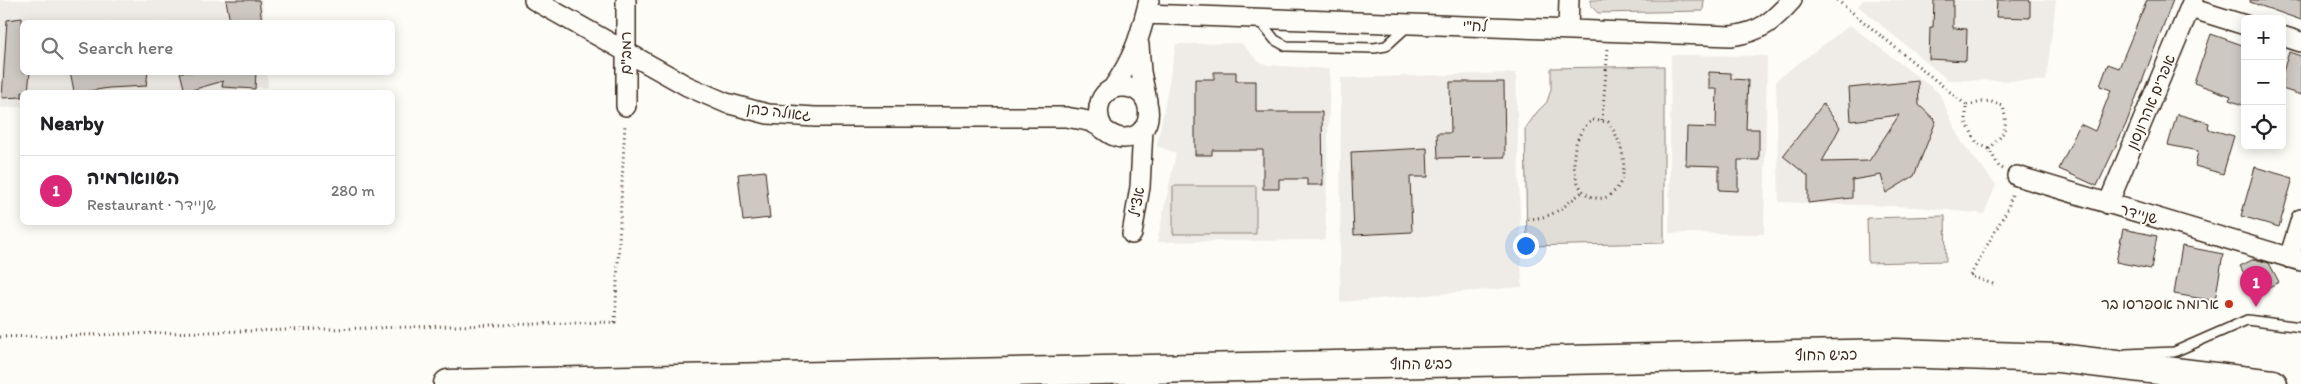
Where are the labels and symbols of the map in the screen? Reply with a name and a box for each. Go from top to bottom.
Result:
street label: לח"י [1462,17,1489,35]
street label: רמב"ם [617,31,635,75]
street label: אפרים אהרונסון [2123,51,2179,152]
street label: גאולה כהן [746,99,812,125]
street label: אצ"ל [1126,186,1148,218]
street label: שניידר [2118,200,2160,228]
your location [1513,233,1539,259]
pin: 1 [2240,266,2272,307]
place label: ארומה אספרסו בר [2101,295,2219,313]
marker: ארומה אספרסו בר [2223,298,2235,310]
street label: כביש החוף [1795,345,1857,365]
street label: כביש החוף [1390,354,1452,374]

